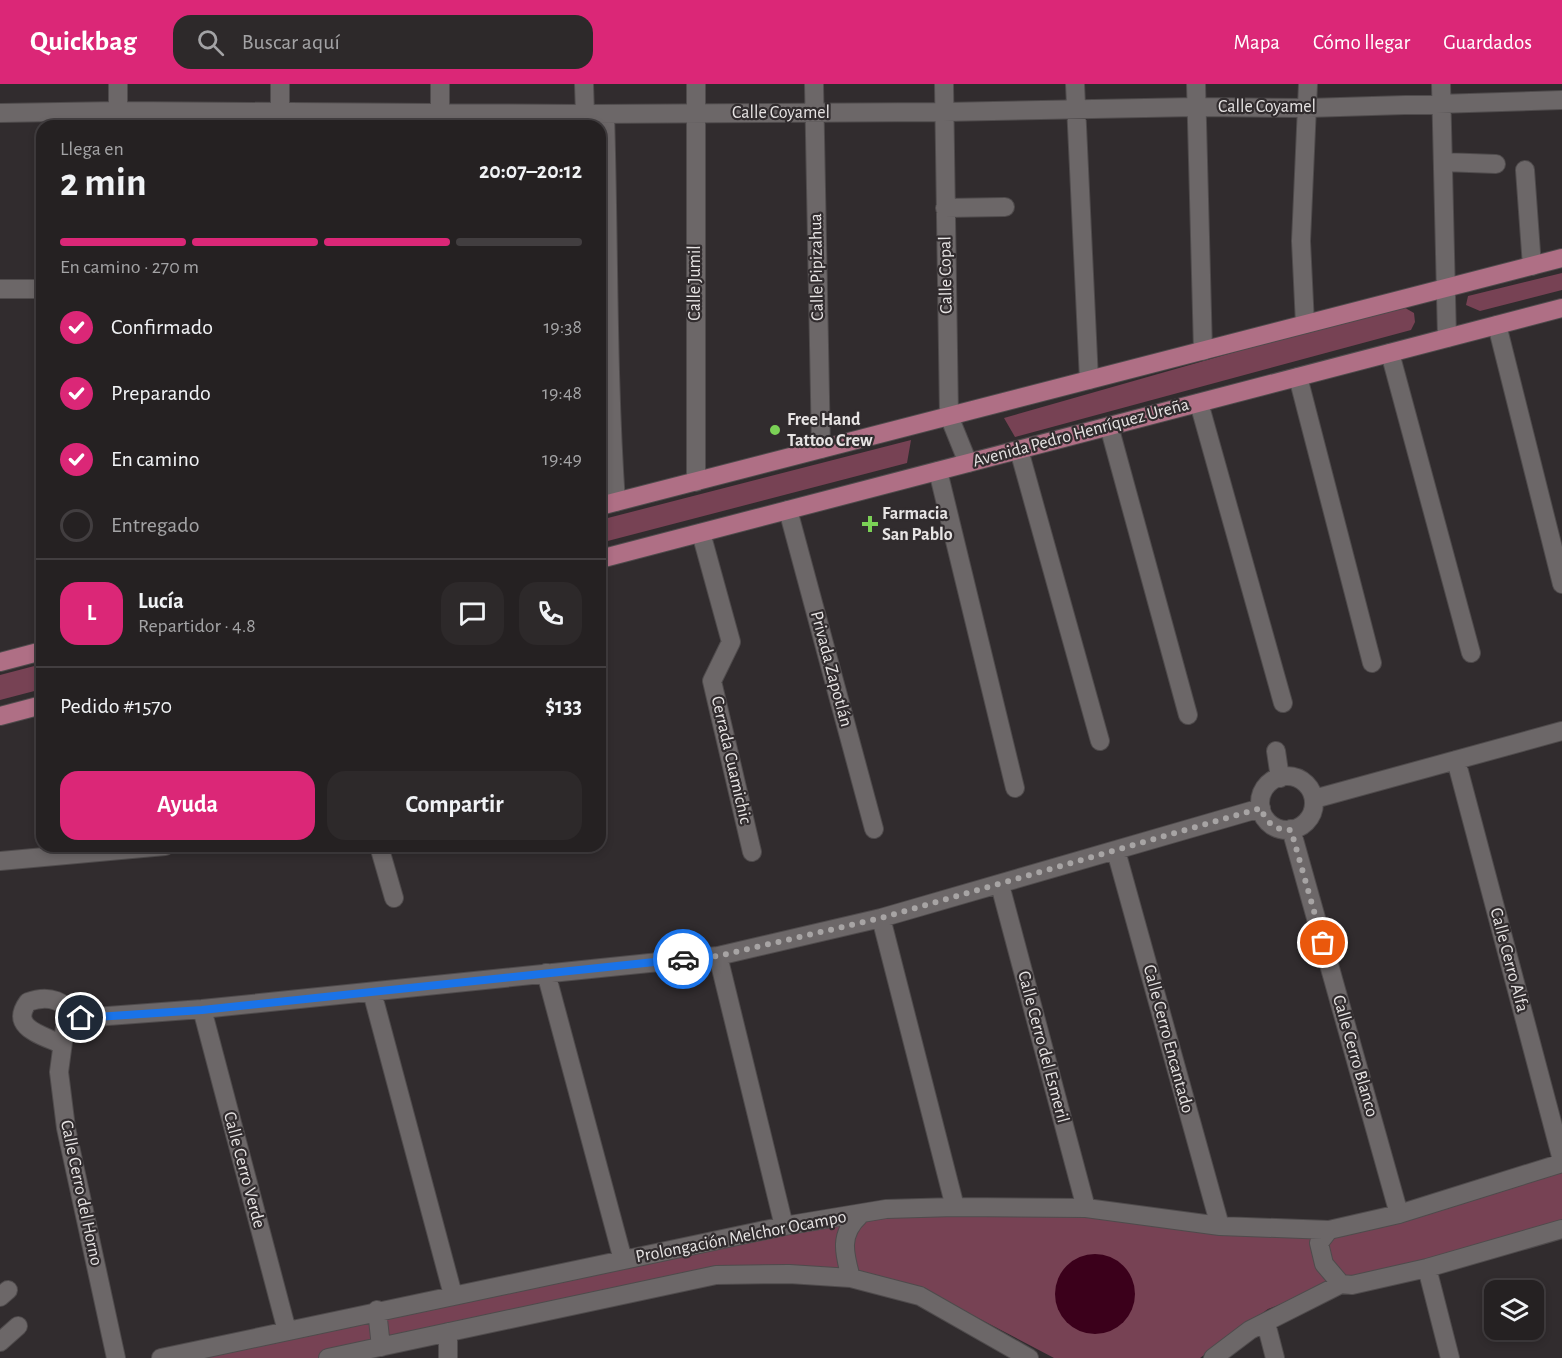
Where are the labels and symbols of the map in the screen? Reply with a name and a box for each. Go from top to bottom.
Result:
street label: Calle Coyamel [1218,98,1316,116]
street label: Calle Coyamel [732,104,830,122]
street label: Calle Pipizahua [807,213,827,321]
street label: Calle Copal [936,236,956,314]
street label: Calle Jumil [686,245,704,321]
street label: Avenida Pedro Henríquez Ureña [971,395,1191,471]
place label: Free Hand Tattoo Crew [787,411,873,450]
marker: Free Hand Tattoo Crew [768,423,782,437]
place label: Farmacia San Pablo [882,505,953,544]
marker: Farmacia San Pablo [863,517,877,531]
street label: Privada Zapotlán [807,609,855,729]
street label: Cerrada Cuamichic [708,694,754,826]
street label: Calle Cerro Alfa [1486,906,1532,1014]
pin [1297,917,1348,968]
courier [653,929,713,989]
street label: Calle Cerro Encantado [1140,963,1196,1115]
street label: Calle Cerro del Esmeril [1014,969,1072,1125]
pin [55,992,106,1043]
street label: Calle Cerro Blanco [1329,993,1381,1119]
street label: Calle Cerro Verde [220,1110,268,1230]
street label: Calle Cerro del Horno [57,1119,105,1267]
street label: Prolongación Melchor Ocampo [634,1208,848,1266]

